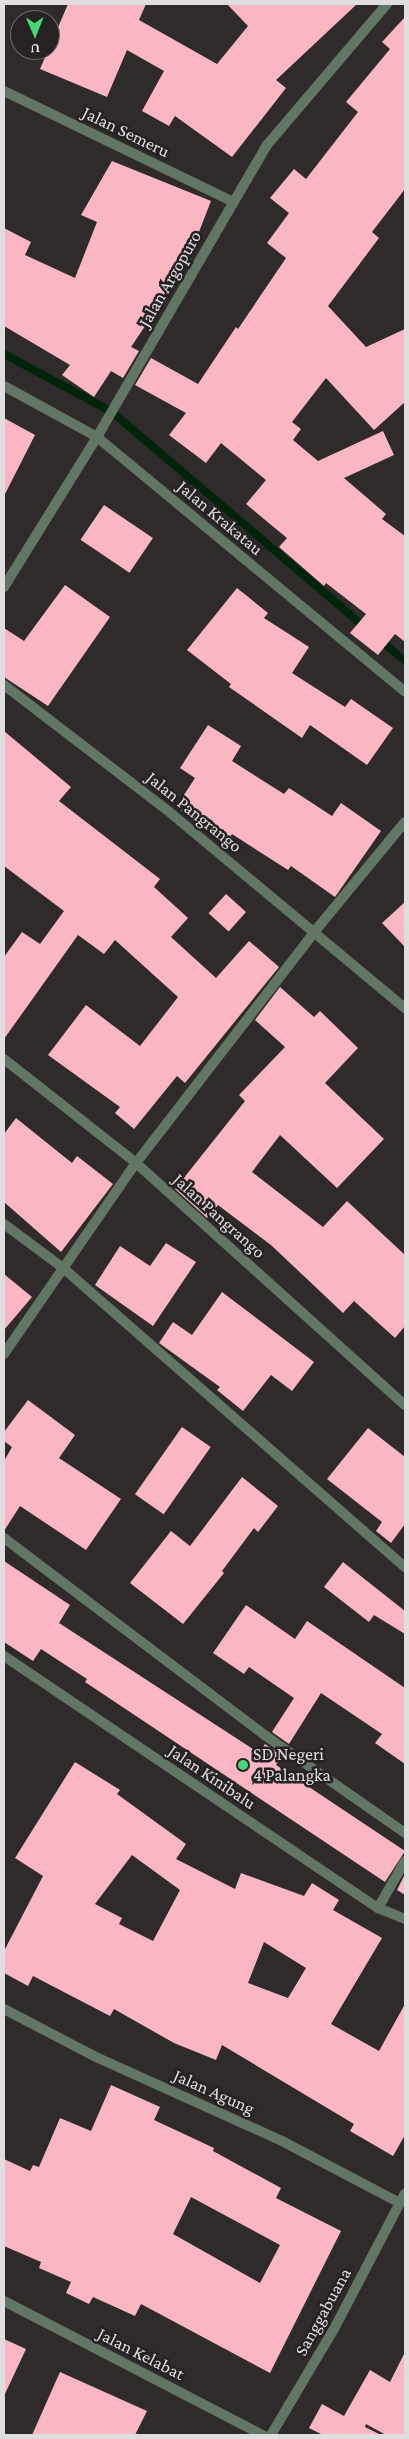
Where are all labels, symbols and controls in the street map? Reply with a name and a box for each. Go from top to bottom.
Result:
north arrow [10,10,60,60]
text: U [30,41,40,57]
street label: Jalan Semeru [79,102,173,162]
street label: Jalan Argopuro [134,227,206,331]
street label: Jalan Krakatau [173,476,267,560]
street label: Jalan Pangrango [142,767,246,857]
street label: Jalan Pangrango [168,1169,270,1263]
street label: Jalan Kinibalu [164,1740,260,1814]
place label: SD Negeri 4 Palangka [253,1744,331,1786]
marker: SD Negeri 4 Palangka [237,1759,249,1771]
street label: Jalan Agung [170,2065,258,2119]
street label: Sanggabuana [290,2264,356,2360]
street label: Jalan Kelabat [94,2323,188,2385]

